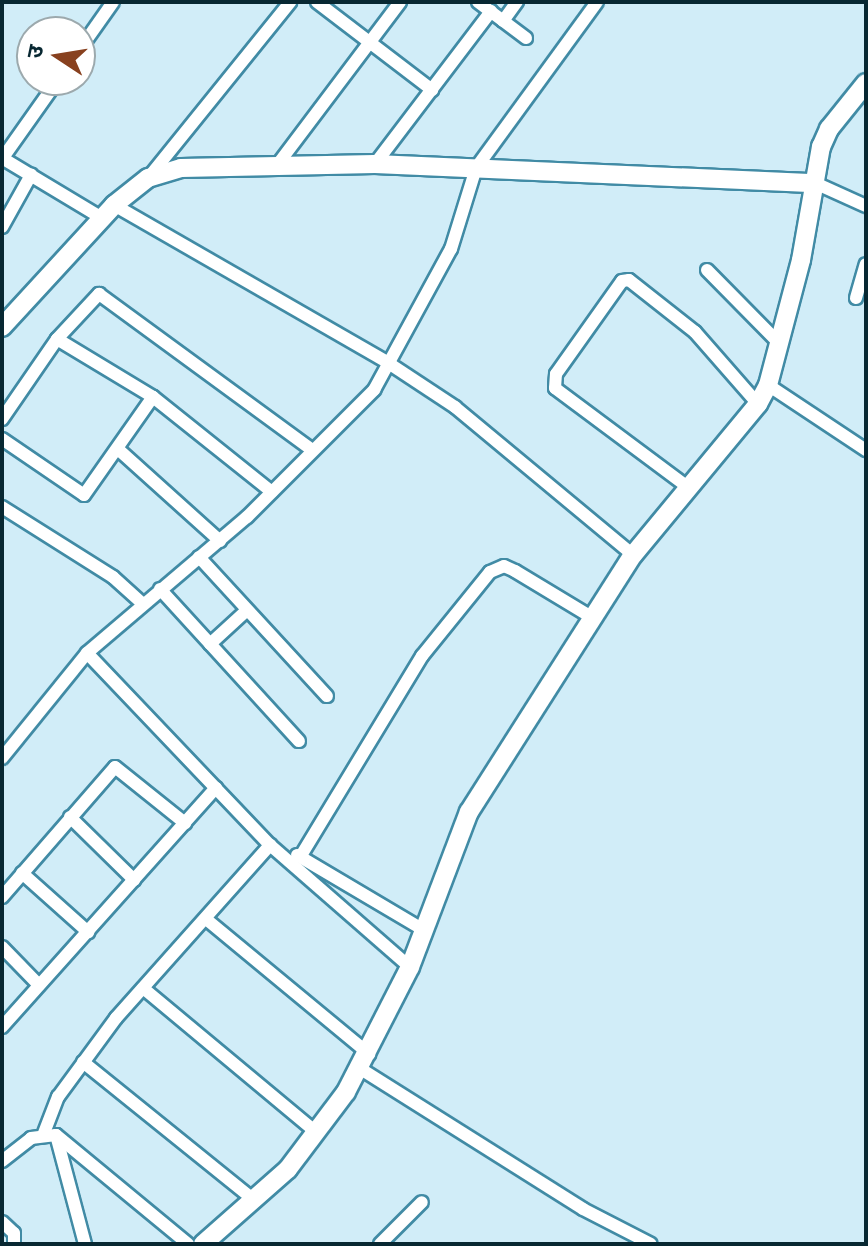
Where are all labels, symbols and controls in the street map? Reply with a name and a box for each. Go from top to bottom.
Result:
north arrow [16,16,96,96]
text: उ [19,42,49,60]

